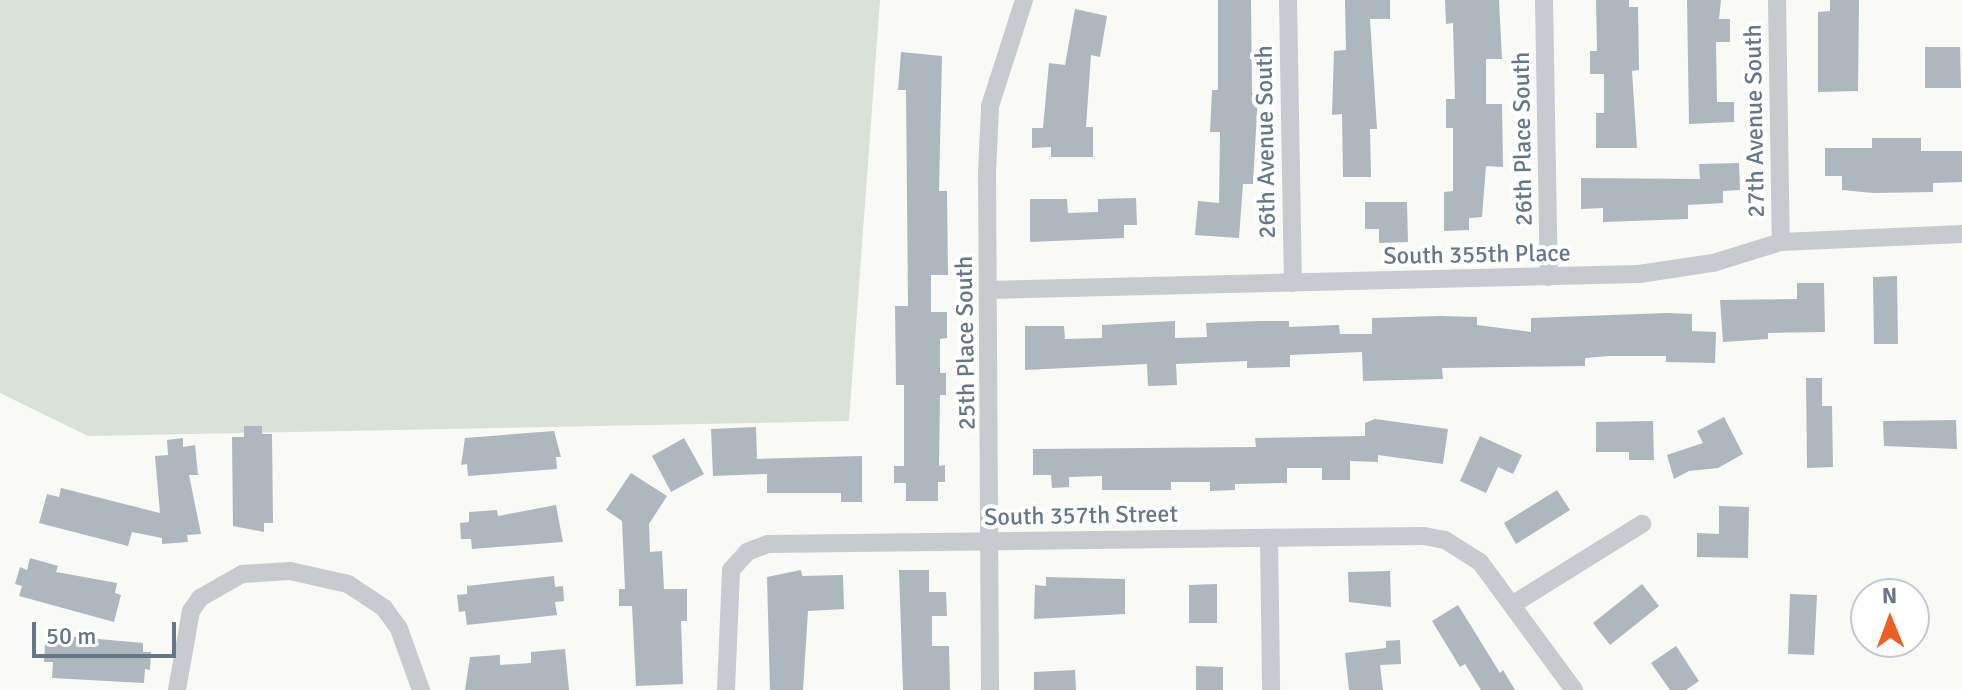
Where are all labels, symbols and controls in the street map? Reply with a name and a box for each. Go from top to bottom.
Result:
street label: 27th Avenue South [1739,24,1771,218]
street label: 26th Avenue South [1250,45,1282,239]
street label: 26th Place South [1507,52,1539,226]
street label: South 355th Place [1383,239,1571,271]
street label: 25th Place South [950,256,982,430]
street label: South 357th Street [984,500,1178,532]
north arrow [1850,578,1930,658]
text: N [1882,582,1897,609]
scale bar [36,606,180,656]
text: 50 m [46,621,96,651]

